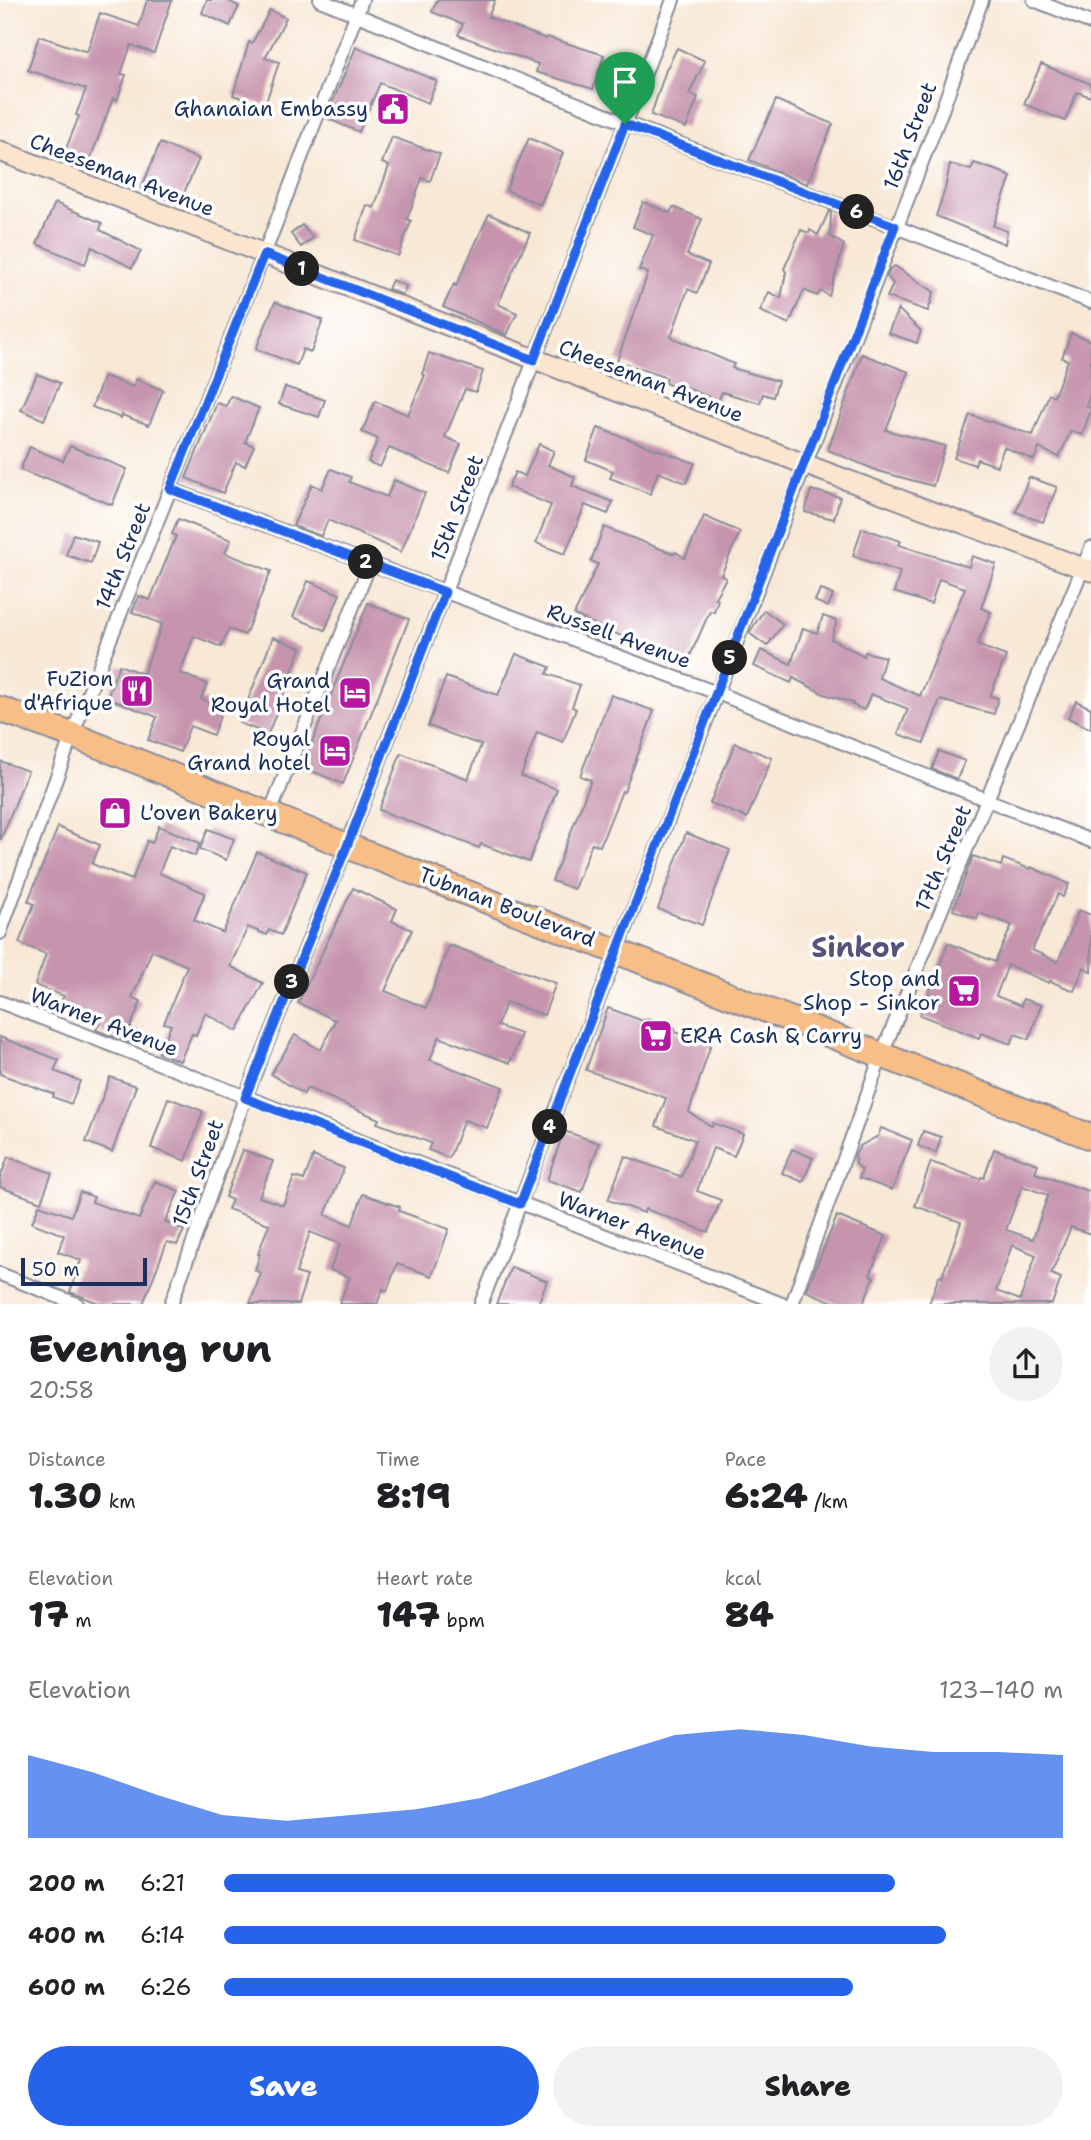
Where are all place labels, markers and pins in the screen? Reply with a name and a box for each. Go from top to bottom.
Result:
pin [595,52,655,124]
public building icon: Ghanaian Embassy [374,90,412,128]
place label: Ghanaian Embassy [174,95,368,123]
pin: 6 [840,194,874,230]
pin: 1 [284,252,320,286]
pin: 2 [348,544,384,580]
pin: 5 [712,640,748,676]
place label: FuZion d'Afrique [23,665,113,717]
place label: Grand Royal Hotel [211,667,331,719]
restaurant icon: FuZion d'Afrique [118,672,156,710]
hotel icon: Grand Royal Hotel [336,674,374,712]
place label: Royal Grand hotel [187,725,311,777]
hotel icon: Royal Grand hotel [316,732,354,770]
shop icon: L'oven Bakery [96,794,134,832]
place label: L'oven Bakery [140,799,277,827]
pin: 3 [274,964,310,1000]
place label: Stop and Shop - Sinkor [803,965,940,1017]
supermarket icon: Stop and Shop - Sinkor [945,972,983,1010]
supermarket icon: ERA Cash & Carry [637,1017,675,1055]
place label: ERA Cash & Carry [680,1022,862,1050]
pin: 4 [532,1110,568,1144]

